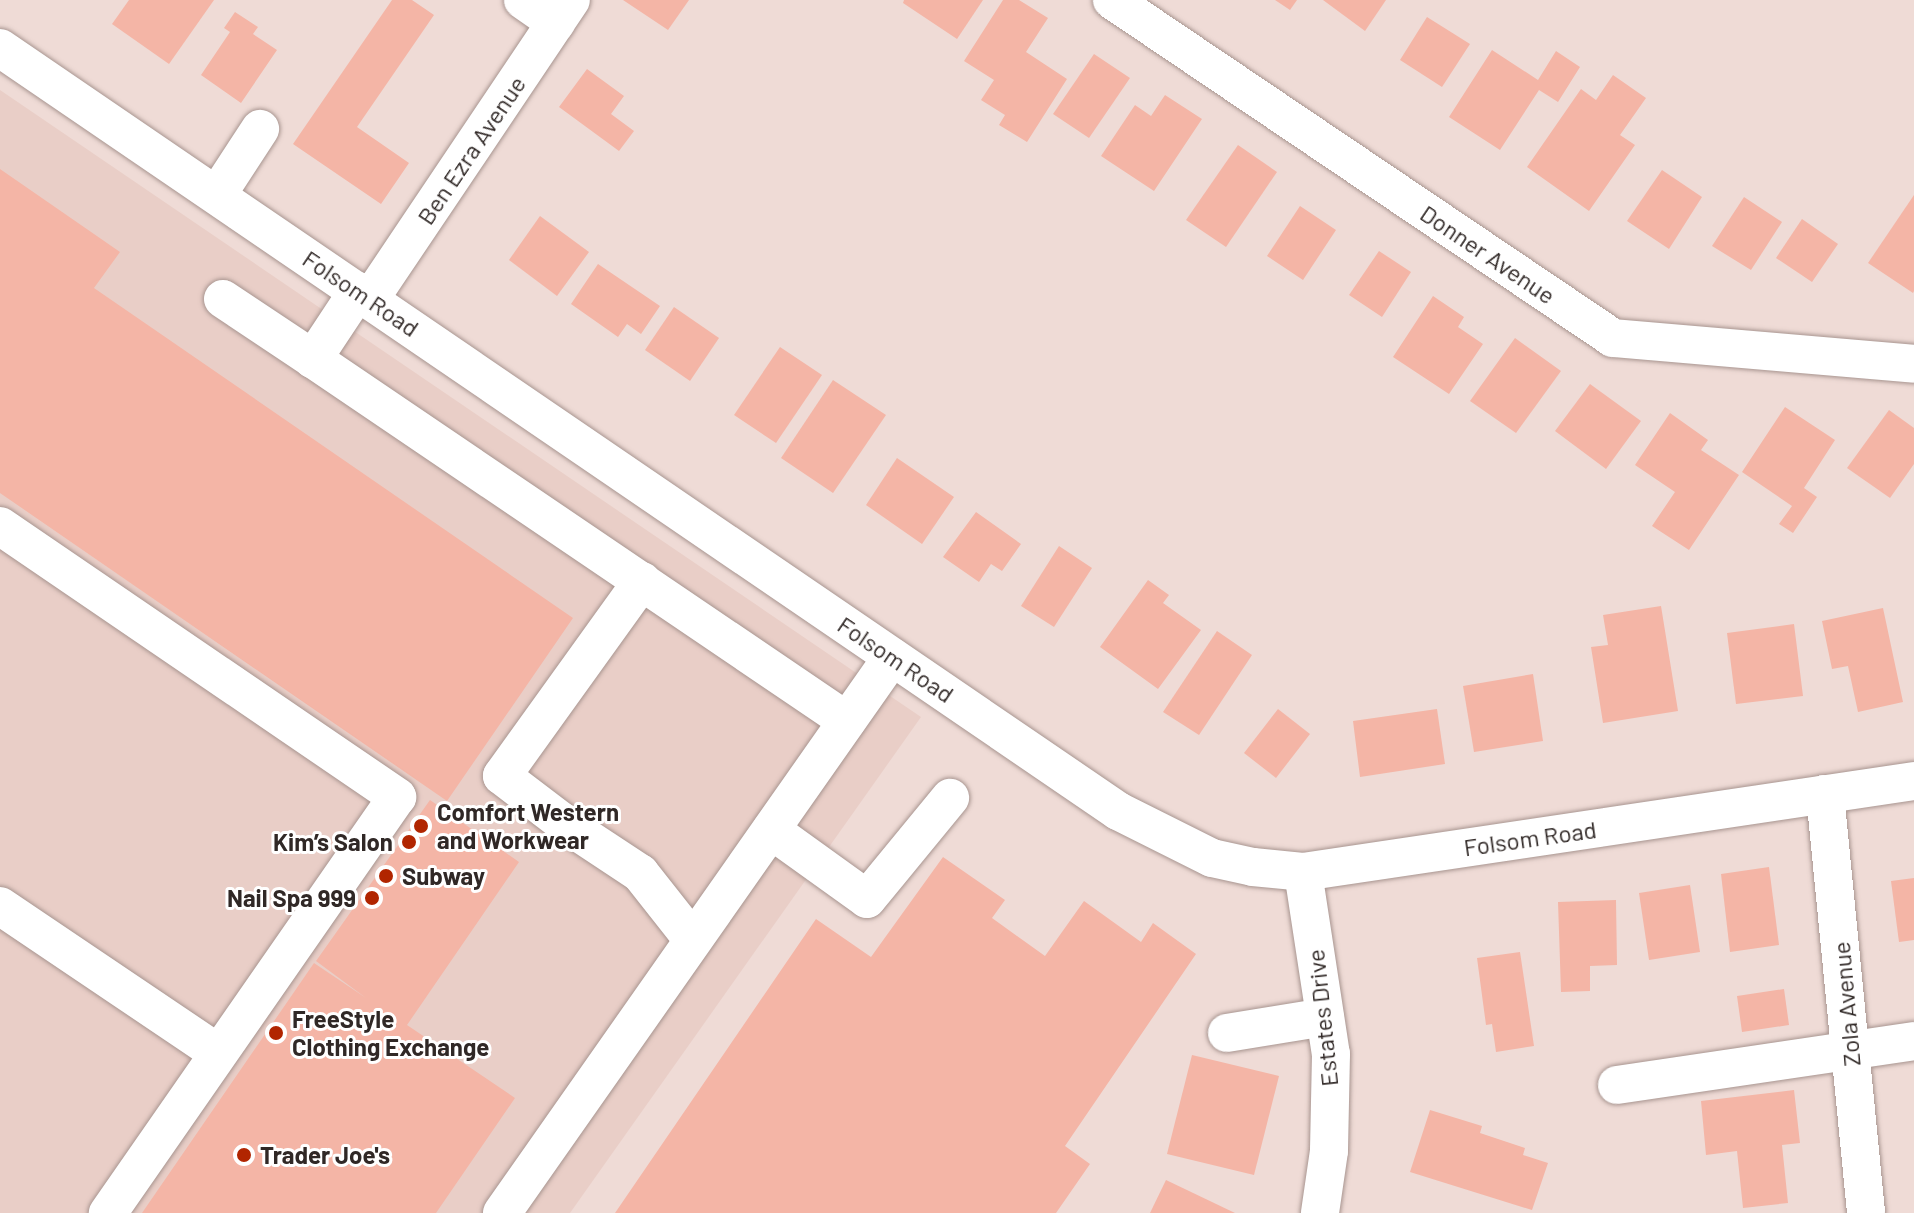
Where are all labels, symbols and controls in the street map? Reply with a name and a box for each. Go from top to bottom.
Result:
street label: Ben Ezra Avenue [411,70,531,230]
street label: Donner Avenue [1415,198,1561,310]
street label: Folsom Road [298,244,424,342]
street label: Folsom Road [833,610,959,708]
place label: Comfort Western and Workwear [437,798,619,854]
street label: Folsom Road [1462,814,1598,862]
marker: Comfort Western and Workwear [412,817,430,835]
place label: Kim’s Salon [273,828,393,856]
marker: Kim’s Salon [400,833,418,851]
place label: Subway [402,862,485,890]
marker: Subway [377,867,395,885]
place label: Nail Spa 999 [227,884,356,912]
marker: Nail Spa 999 [363,889,381,907]
street label: Zola Avenue [1826,940,1866,1068]
street label: Estates Drive [1300,948,1344,1088]
place label: FreeStyle Clothing Exchange [292,1005,489,1061]
marker: FreeStyle Clothing Exchange [267,1024,285,1042]
place label: Trader Joe's [260,1141,390,1169]
marker: Trader Joe's [235,1146,253,1164]

